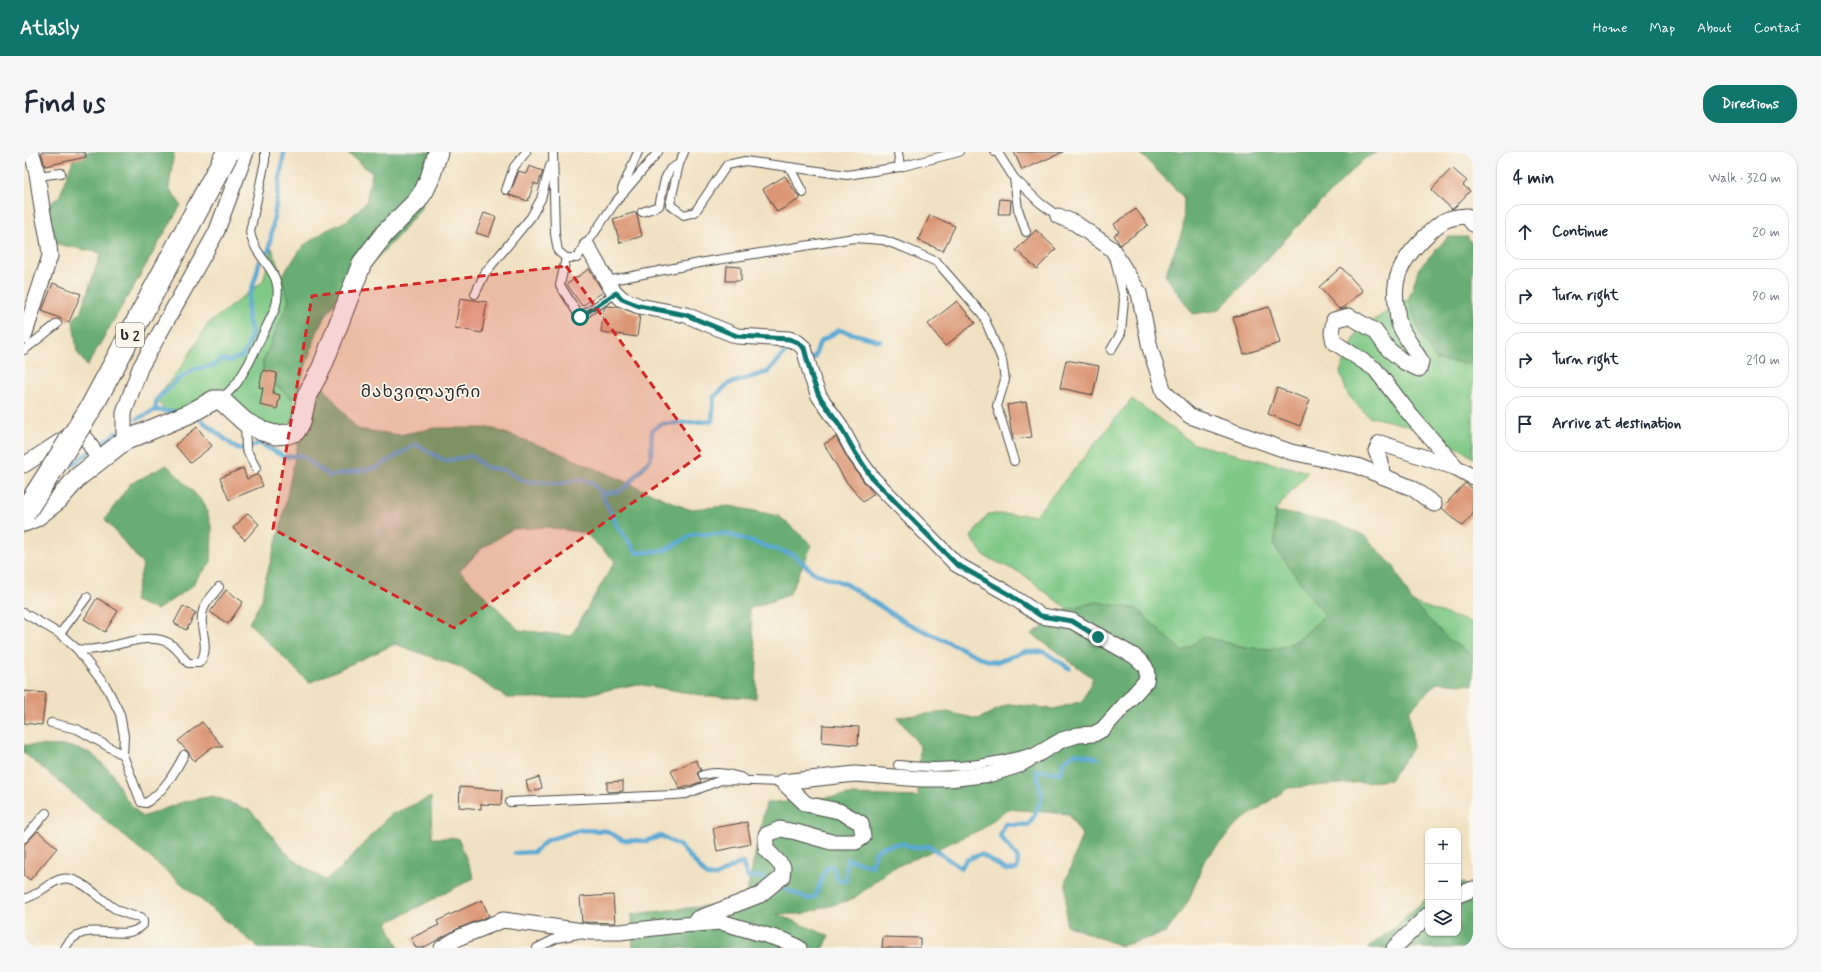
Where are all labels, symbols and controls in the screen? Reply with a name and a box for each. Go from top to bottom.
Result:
text: Atlasly [20,16,79,41]
text: Home [1593,19,1627,37]
text: Map [1649,19,1675,37]
text: About [1697,19,1732,37]
text: Contact [1754,19,1801,37]
button: Directions [1703,85,1797,123]
text: Find us [24,86,105,123]
text: 4 min [1513,167,1554,189]
text: Walk · 320 m [1708,170,1781,187]
icon: ahead [1514,221,1536,243]
text: Continue [1552,222,1608,242]
text: 20 m [1752,224,1780,241]
icon: right [1514,285,1536,307]
text: Turn right [1552,286,1619,306]
text: 90 m [1752,288,1780,305]
route start [571,308,589,326]
road number: ს 2 [116,323,144,347]
icon: right [1514,349,1536,371]
text: Turn right [1552,350,1619,370]
text: 210 m [1746,352,1780,369]
district label: მახვილაური [361,381,481,403]
icon: arrive [1514,413,1536,435]
text: Arrive at destination [1552,414,1681,434]
route end [1089,628,1107,646]
map controls [1425,828,1461,936]
button: + [1425,828,1461,864]
button: − [1425,864,1461,900]
button: layers [1425,900,1461,936]

